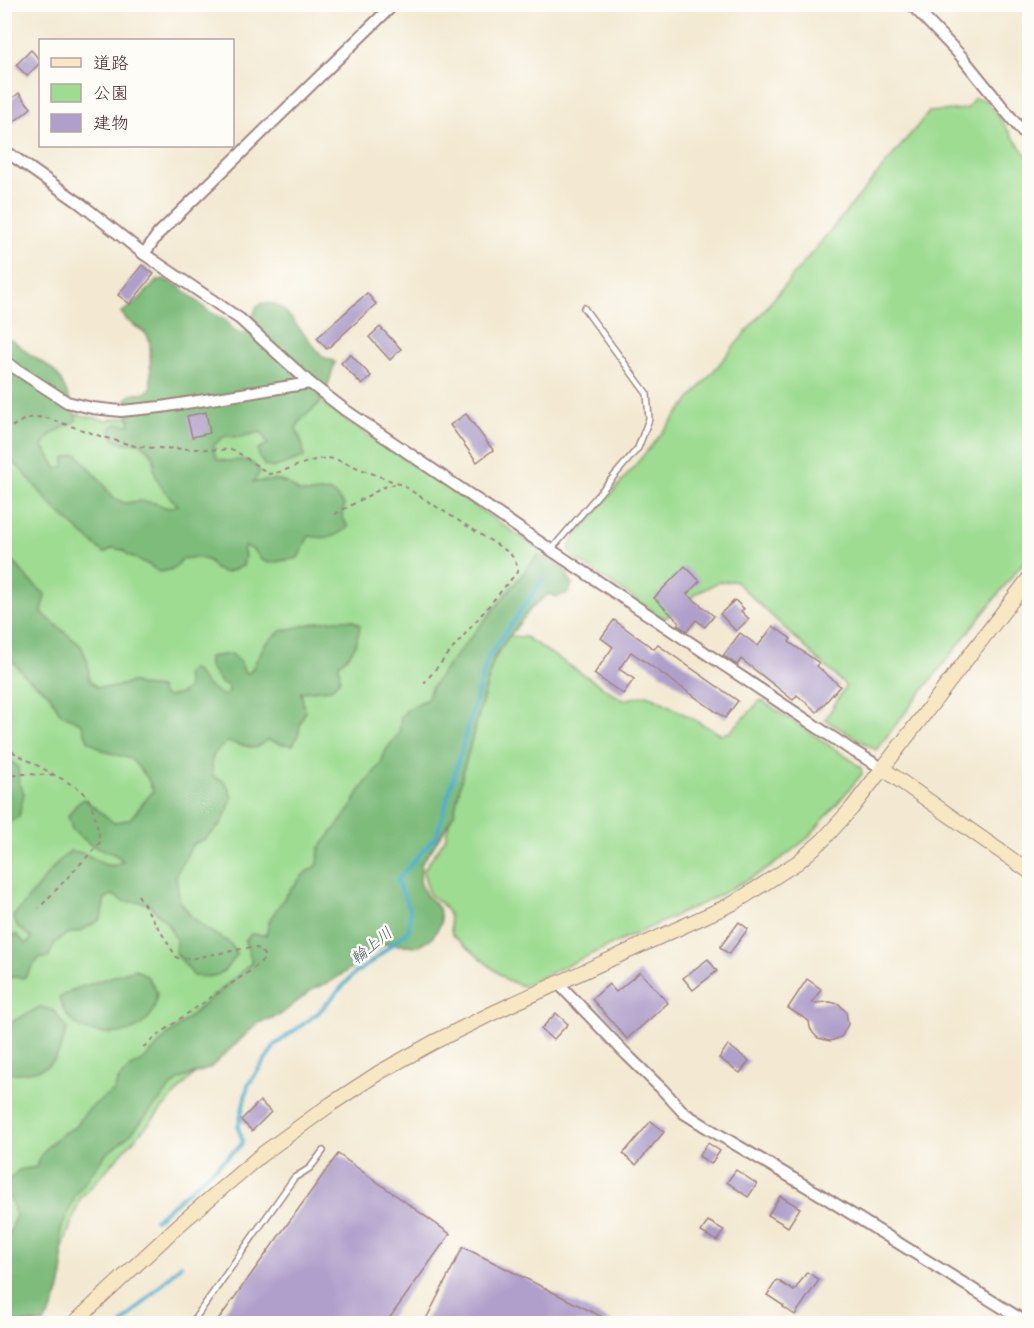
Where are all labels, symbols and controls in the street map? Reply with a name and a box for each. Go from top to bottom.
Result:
legend [39,39,234,147]
text: 道路 [93,51,129,74]
text: 公園 [93,81,129,104]
text: 建物 [93,111,129,134]
water label: 輪上川 [346,922,396,968]

